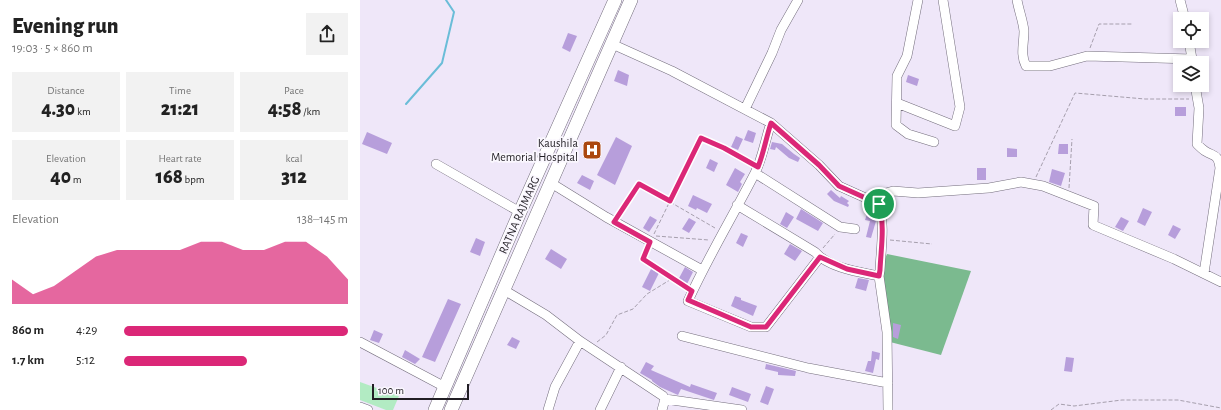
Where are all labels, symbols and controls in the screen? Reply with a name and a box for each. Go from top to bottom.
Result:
map controls [1173,12,1209,92]
button: locate [1173,12,1209,48]
button: share [306,13,348,55]
text: Evening run [12,15,119,37]
text: 19:03 · 5 × 860 m [12,42,93,55]
button: layers [1173,56,1209,92]
text: Distance [47,85,85,96]
text: Time [169,85,191,96]
text: Pace [284,85,304,96]
text: 4.30 [41,99,75,119]
text: 21:21 [161,99,199,119]
text: 4:58 [268,99,301,119]
text: km [75,106,91,117]
text: /km [301,106,320,117]
place label: Kaushila Memorial Hospital [491,137,578,163]
hospital icon: Kaushila Memorial Hospital [581,139,603,161]
text: Elevation [46,153,86,164]
text: Heart rate [158,153,202,164]
text: kcal [286,153,302,164]
text: 40 [50,167,71,187]
text: 168 [156,167,183,187]
text: 312 [281,167,307,187]
text: m [71,174,82,185]
text: bpm [183,174,204,185]
street label: RATNA RAJMARG [497,174,541,256]
pin [862,187,896,221]
icon: arrive [868,193,890,215]
text: Elevation [12,213,59,226]
text: 138–145 m [297,213,348,226]
text: 860 m [12,324,44,337]
text: 4:29 [76,324,97,337]
text: 1.7 km [12,354,44,367]
text: 5:12 [76,354,95,367]
scale bar [372,382,469,401]
text: 100 m [378,385,404,396]

